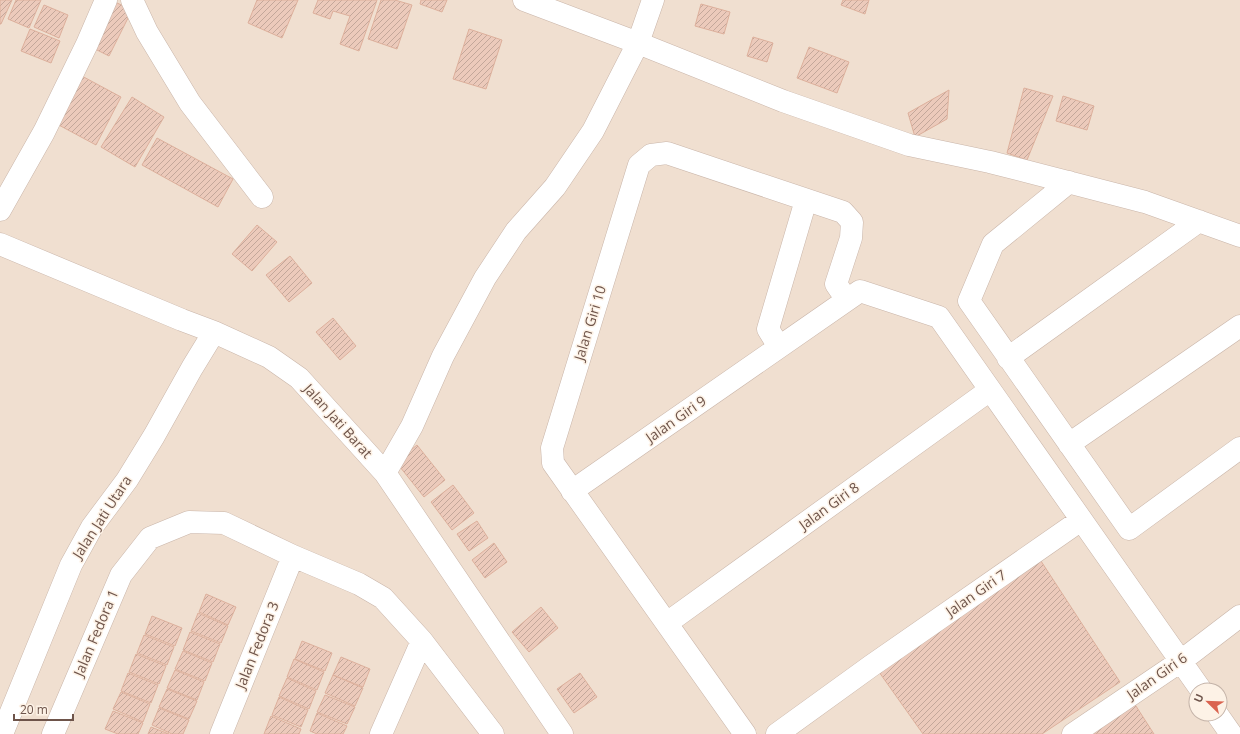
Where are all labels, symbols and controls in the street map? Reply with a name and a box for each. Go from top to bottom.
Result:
street label: Jalan Giri 10 [568,283,610,365]
street label: Jalan Jati Barat [298,378,377,462]
street label: Jalan Giri 9 [640,391,710,448]
street label: Jalan Jati Utara [67,472,135,564]
street label: Jalan Giri 8 [793,477,862,535]
street label: Jalan Giri 7 [940,565,1010,622]
street label: Jalan Fedora 1 [68,587,122,681]
street label: Jalan Fedora 3 [230,598,283,693]
street label: Jalan Giri 6 [1121,648,1191,705]
north arrow [1188,682,1228,722]
text: U [1190,691,1207,705]
scale bar [14,696,73,722]
text: 20 m [20,701,48,718]

